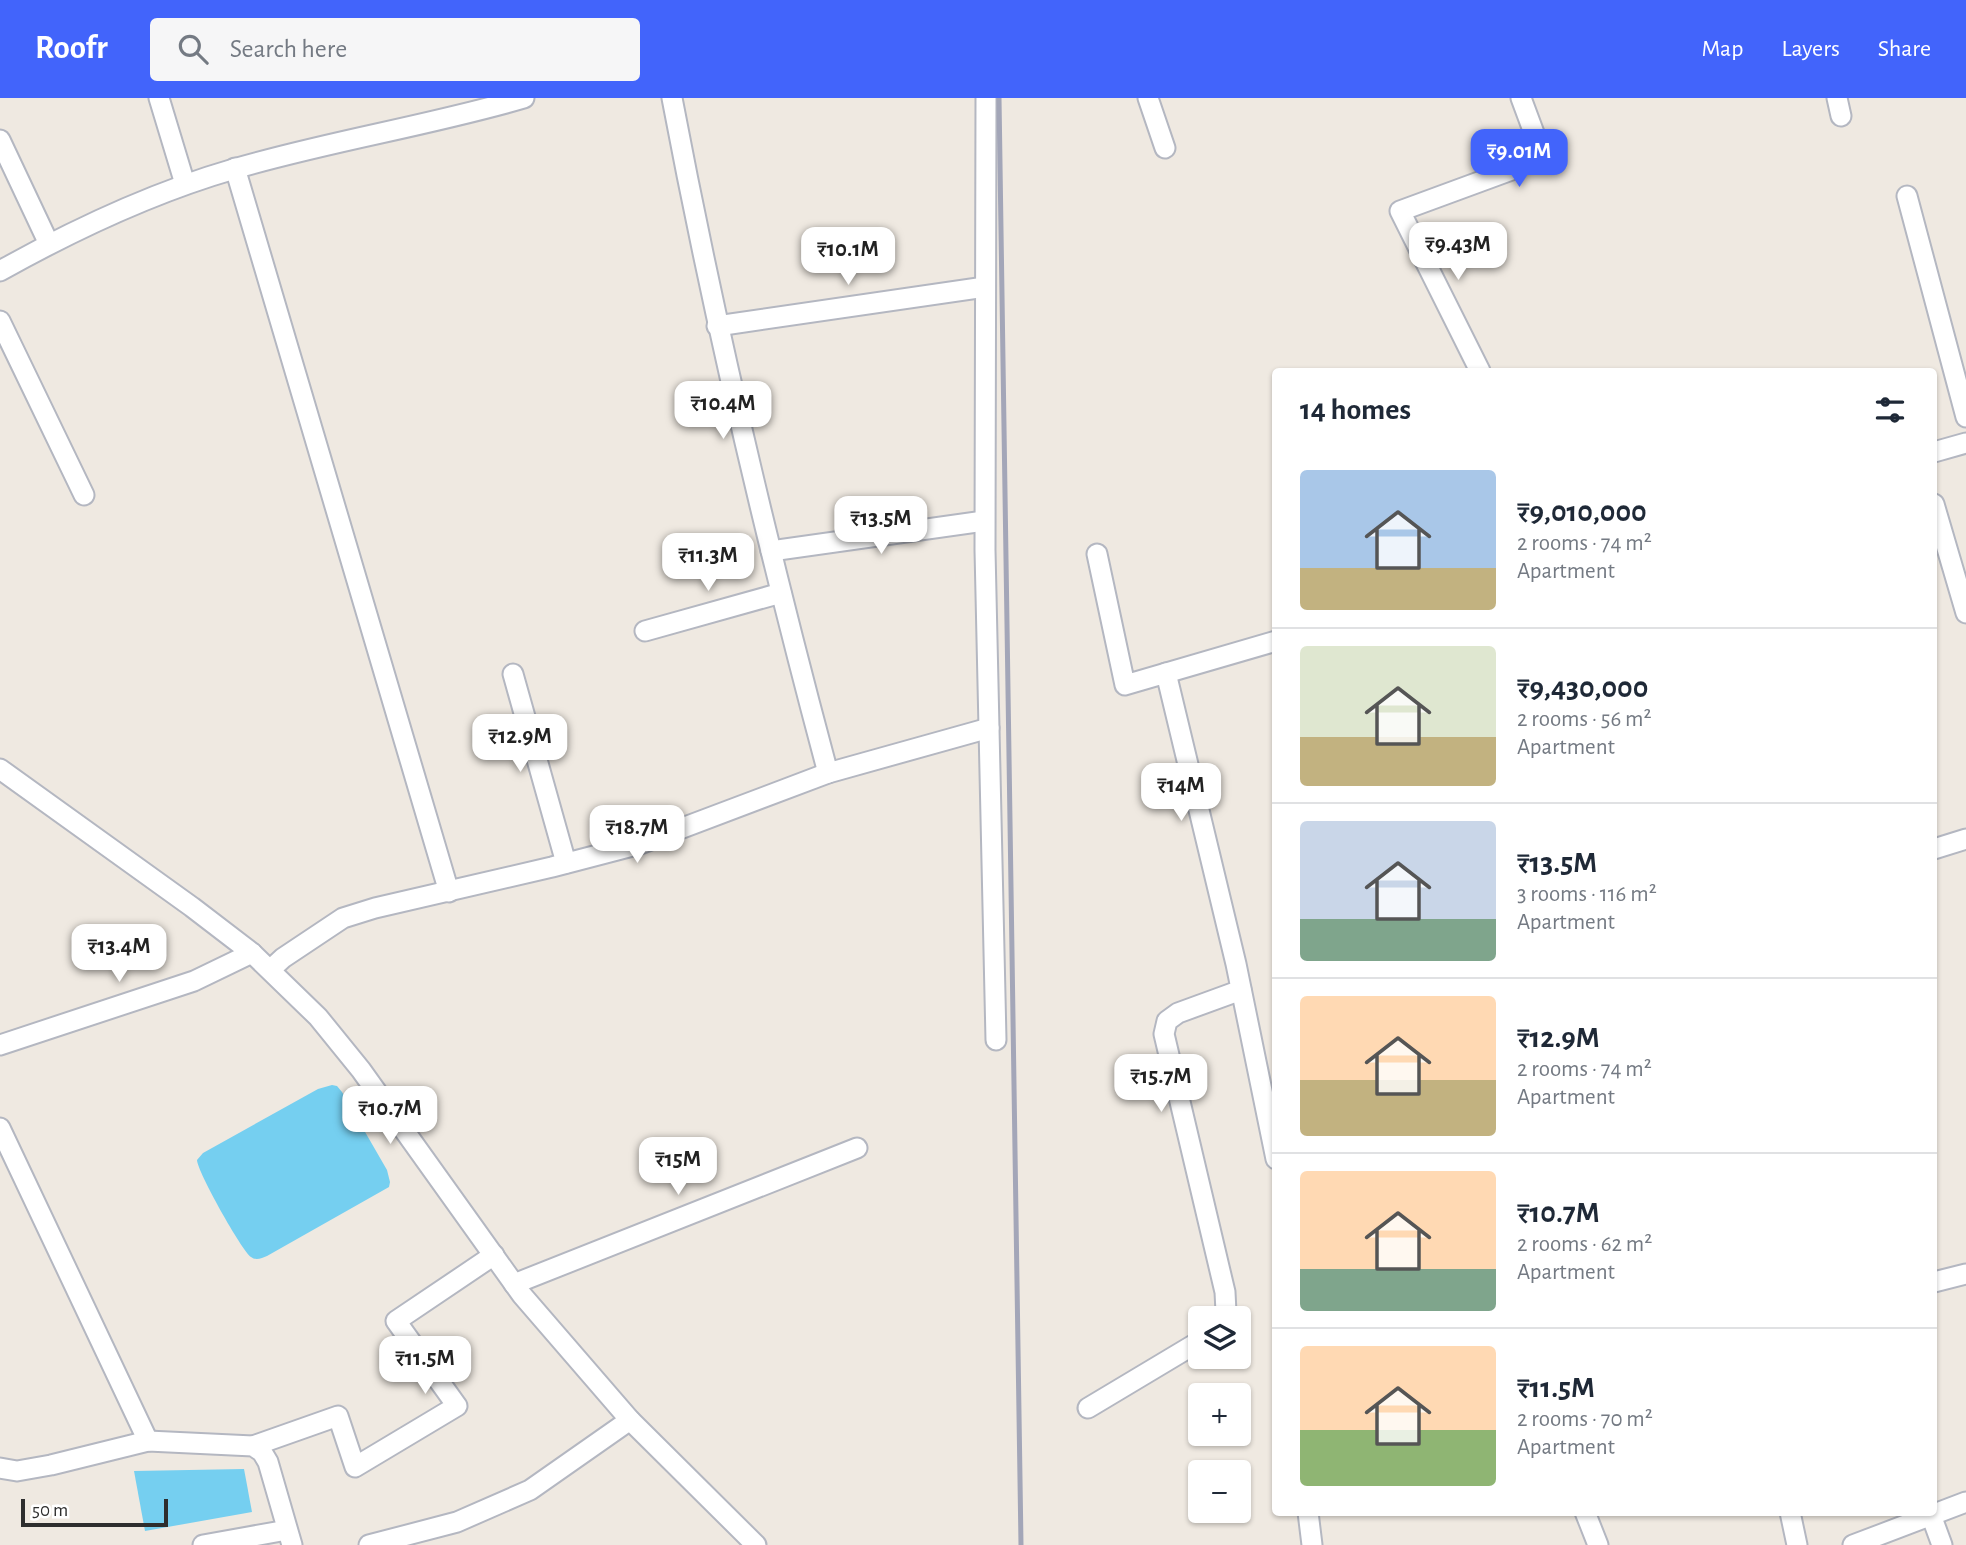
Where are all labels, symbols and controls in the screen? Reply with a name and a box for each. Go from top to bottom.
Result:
search box [150,18,640,81]
icon: search [174,30,212,68]
text: Roofr [35,32,108,65]
text: Search here [230,36,347,62]
text: Map [1701,37,1743,61]
text: Layers [1781,37,1840,61]
text: Share [1878,37,1931,61]
pin: ₹9.01M [1462,130,1576,189]
text: ₹9.01M [1487,140,1551,163]
pin: ₹9.43M [1401,222,1515,282]
pin: ₹10.1M [791,228,905,287]
text: ₹9.43M [1425,233,1491,256]
text: ₹10.1M [817,238,879,261]
pin: ₹10.4M [666,382,780,441]
icon: filters [1871,391,1909,429]
text: ₹10.4M [690,392,756,415]
text: 14 homes [1300,395,1411,425]
pin: ₹13.5M [824,496,938,556]
text: ₹9,010,000 [1517,497,1647,527]
icon: home [1356,498,1440,582]
text: ₹13.5M [850,507,912,530]
text: 2 rooms · 74 m² [1517,532,1652,555]
pin: ₹11.3M [651,533,765,593]
text: ₹11.3M [678,544,738,567]
text: Apartment [1517,560,1615,583]
text: ₹9,430,000 [1517,673,1648,703]
icon: home [1356,674,1440,758]
text: 2 rooms · 56 m² [1517,708,1651,731]
pin: ₹12.9M [463,714,577,774]
text: ₹12.9M [488,725,552,748]
text: Apartment [1517,736,1615,759]
pin: ₹14M [1140,764,1222,823]
text: ₹14M [1157,774,1205,797]
pin: ₹18.7M [580,806,694,865]
text: ₹18.7M [606,816,668,839]
text: ₹13.5M [1517,848,1597,878]
icon: home [1356,849,1440,933]
text: 3 rooms · 116 m² [1517,883,1657,906]
text: Apartment [1517,911,1615,934]
pin: ₹13.4M [62,924,176,984]
text: ₹13.4M [88,935,151,958]
text: ₹12.9M [1517,1023,1600,1053]
icon: home [1356,1024,1440,1108]
pin: ₹15.7M [1104,1054,1218,1114]
text: 2 rooms · 74 m² [1517,1058,1652,1081]
text: ₹15.7M [1130,1065,1192,1088]
pin: ₹10.7M [333,1086,447,1146]
text: Apartment [1517,1086,1615,1109]
text: ₹10.7M [358,1097,422,1120]
pin: ₹15M [637,1138,719,1197]
text: ₹15M [655,1148,701,1171]
text: ₹10.7M [1517,1198,1600,1228]
icon: home [1356,1199,1440,1283]
text: 2 rooms · 62 m² [1517,1233,1652,1256]
text: Apartment [1517,1261,1615,1284]
map controls [1188,1306,1251,1523]
button: layers [1188,1306,1251,1369]
pin: ₹11.5M [368,1336,482,1396]
text: ₹11.5M [395,1347,455,1370]
text: ₹11.5M [1517,1373,1595,1403]
icon: home [1356,1374,1440,1458]
button: + [1188,1383,1251,1446]
text: 2 rooms · 70 m² [1517,1408,1653,1431]
text: Apartment [1517,1436,1615,1459]
button: − [1188,1460,1251,1523]
scale bar [21,1496,168,1528]
text: 50 m [32,1501,68,1520]

